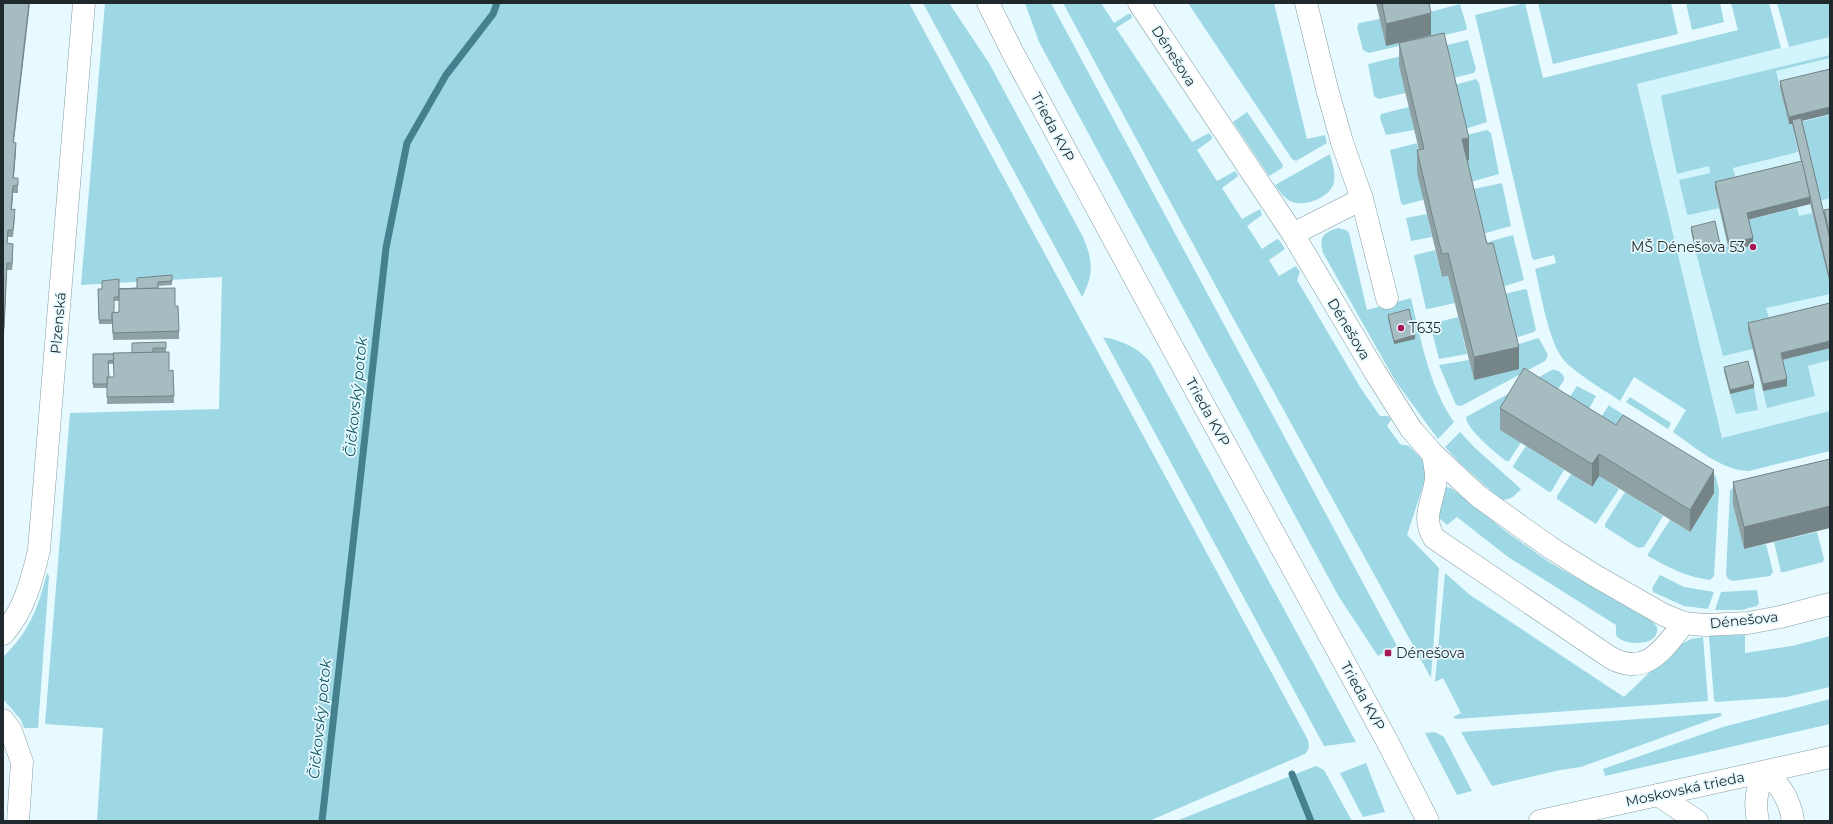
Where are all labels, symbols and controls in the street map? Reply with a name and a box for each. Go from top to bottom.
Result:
street label: Dénešova [1148,22,1200,90]
street label: Trieda KVP [1027,89,1079,165]
place label: MŠ Dénešova 53 [1631,238,1745,256]
marker: MŠ Dénešova 53 [1748,242,1758,252]
street label: Plzenská [46,291,70,355]
street label: Dénešova [1324,295,1374,363]
place label: T635 [1409,319,1441,337]
marker: T635 [1396,323,1406,333]
water label: Čičkovský potok [340,335,371,458]
street label: Trieda KVP [1182,374,1234,450]
street label: Dénešova [1709,607,1779,633]
place label: Dénešova [1396,644,1465,662]
marker: Dénešova [1383,648,1393,658]
water label: Čičkovský potok [304,657,335,780]
street label: Trieda KVP [1337,658,1389,734]
street label: Moskovská trieda [1624,768,1746,810]

